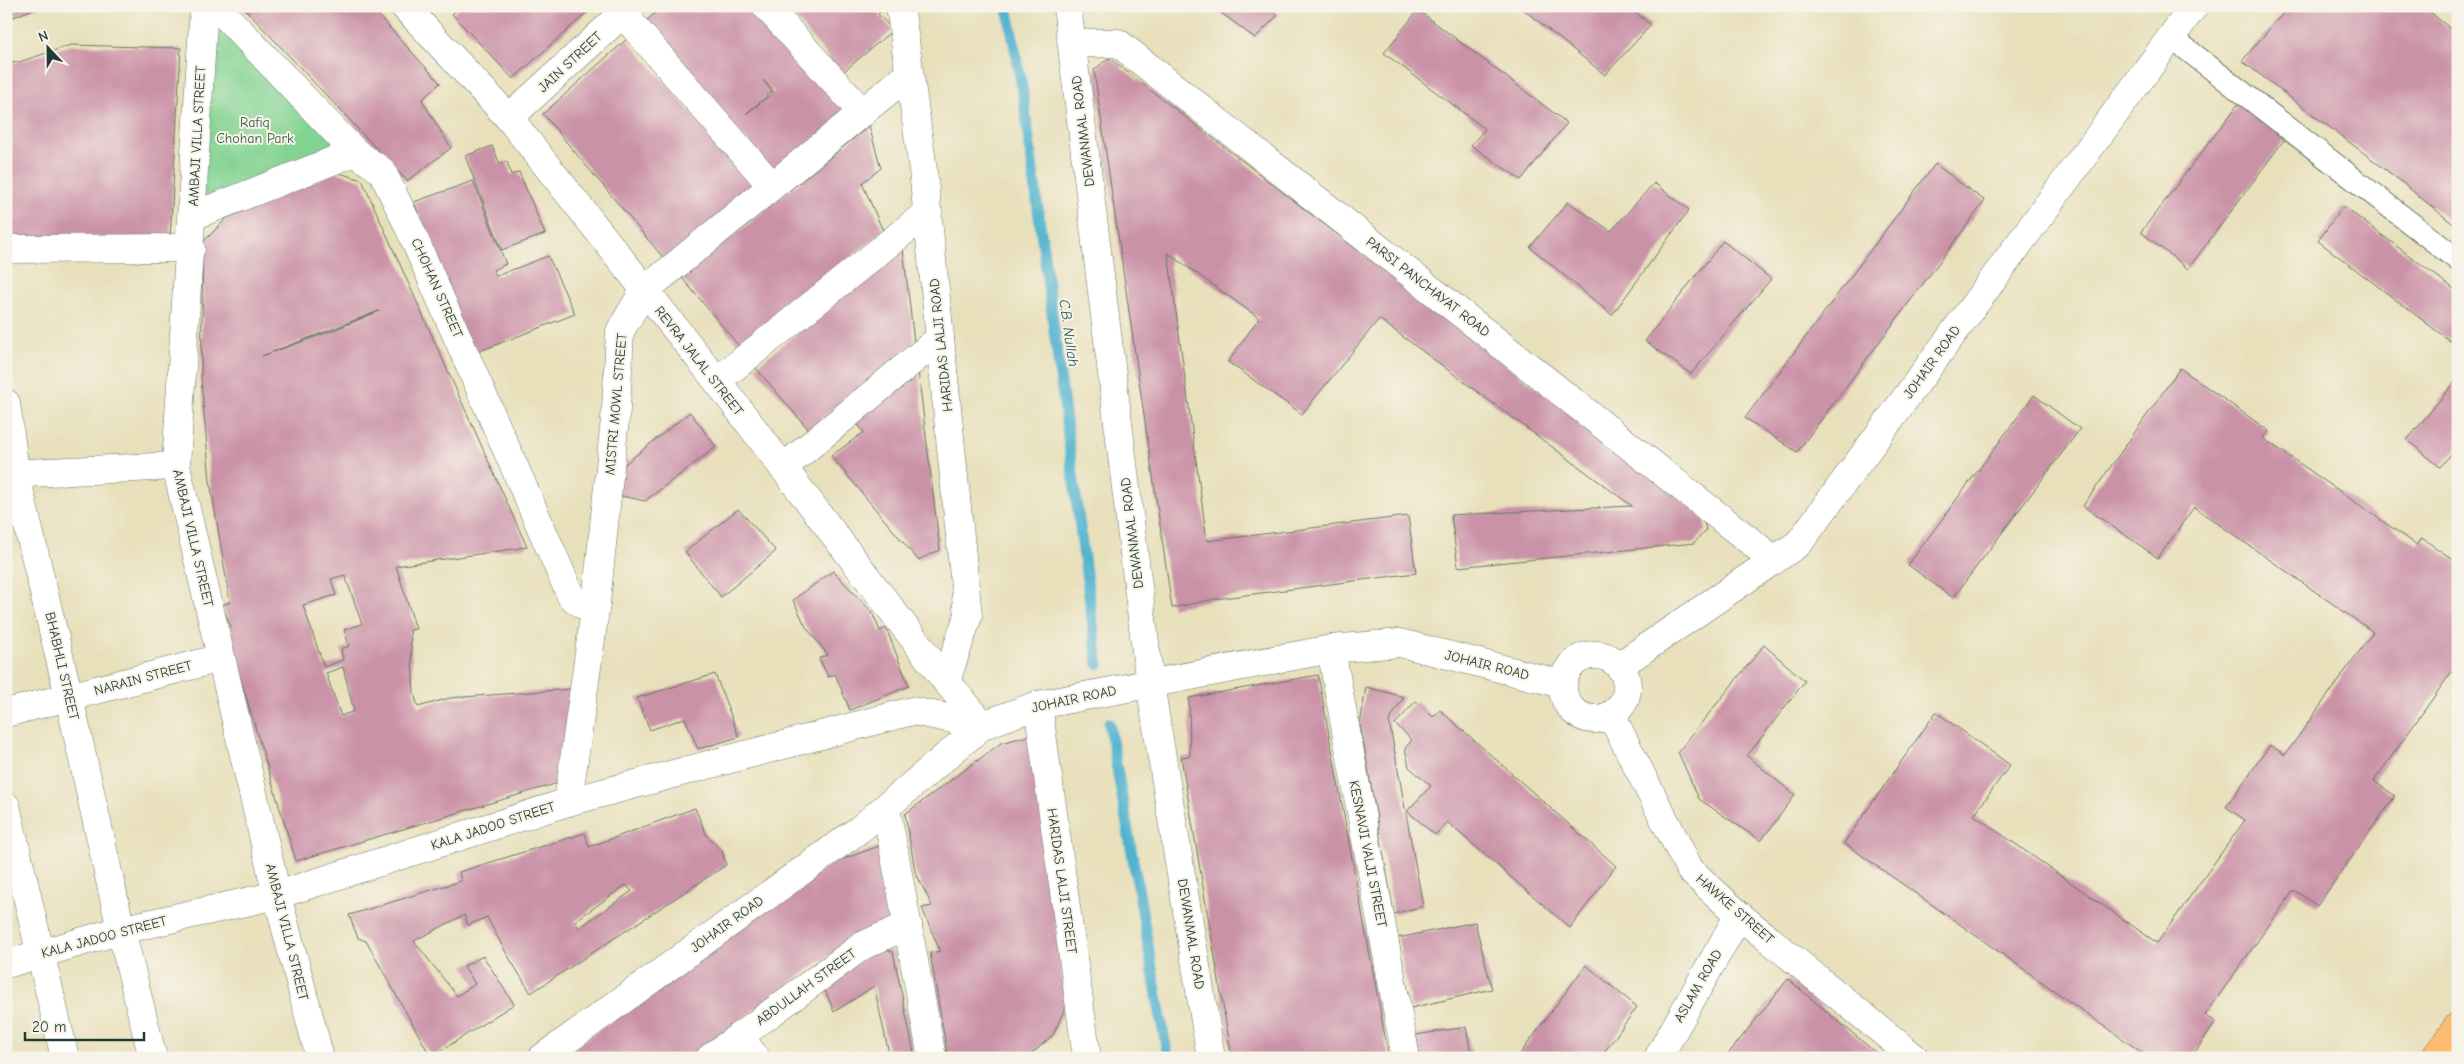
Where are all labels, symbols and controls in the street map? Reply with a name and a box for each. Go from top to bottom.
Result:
north arrow [22,22,72,72]
text: N [36,27,51,46]
street label: JAIN STREET [534,28,606,96]
street label: AMBAJI VILLA STREET [185,65,209,207]
street label: DEWANMAL ROAD [1068,74,1098,188]
park label: Rafiq Chohan Park [216,114,294,147]
street label: PARSI PANCHAYAT ROAD [1363,233,1494,341]
street label: CHOHAN STREET [407,235,467,341]
street label: HARIDAS LALJI ROAD [926,277,956,413]
water label: C.B. Nullah [1055,298,1083,368]
street label: REVRA JALAL STREET [651,303,747,420]
street label: JOHAIR ROAD [1900,322,1964,402]
street label: MISTRI MOWL STREET [601,332,631,476]
street label: AMBAJI VILLA STREET [169,468,217,609]
street label: DEWANMAL ROAD [1117,476,1147,590]
street label: BHABHLI STREET [41,610,83,722]
street label: JOHAIR ROAD [1443,646,1531,684]
street label: NARAIN STREET [92,657,195,699]
street label: JOHAIR ROAD [1030,682,1118,716]
street label: KESNAVJI VALJI STREET [1345,779,1391,930]
street label: KALA JADOO STREET [429,798,558,854]
street label: HARIDAS LALJI STREET [1043,807,1081,956]
street label: AMBAJI VILLA STREET [262,862,312,1003]
street label: HAWKE STREET [1692,870,1778,948]
street label: DEWANMAL ROAD [1174,877,1208,991]
street label: JOHAIR ROAD [687,892,767,956]
street label: KALA JADOO STREET [39,912,169,962]
street label: ABDULLAH STREET [753,945,860,1029]
street label: ASLAM ROAD [1670,946,1726,1026]
scale bar [25,1009,144,1041]
text: 20 m [32,1018,66,1036]

